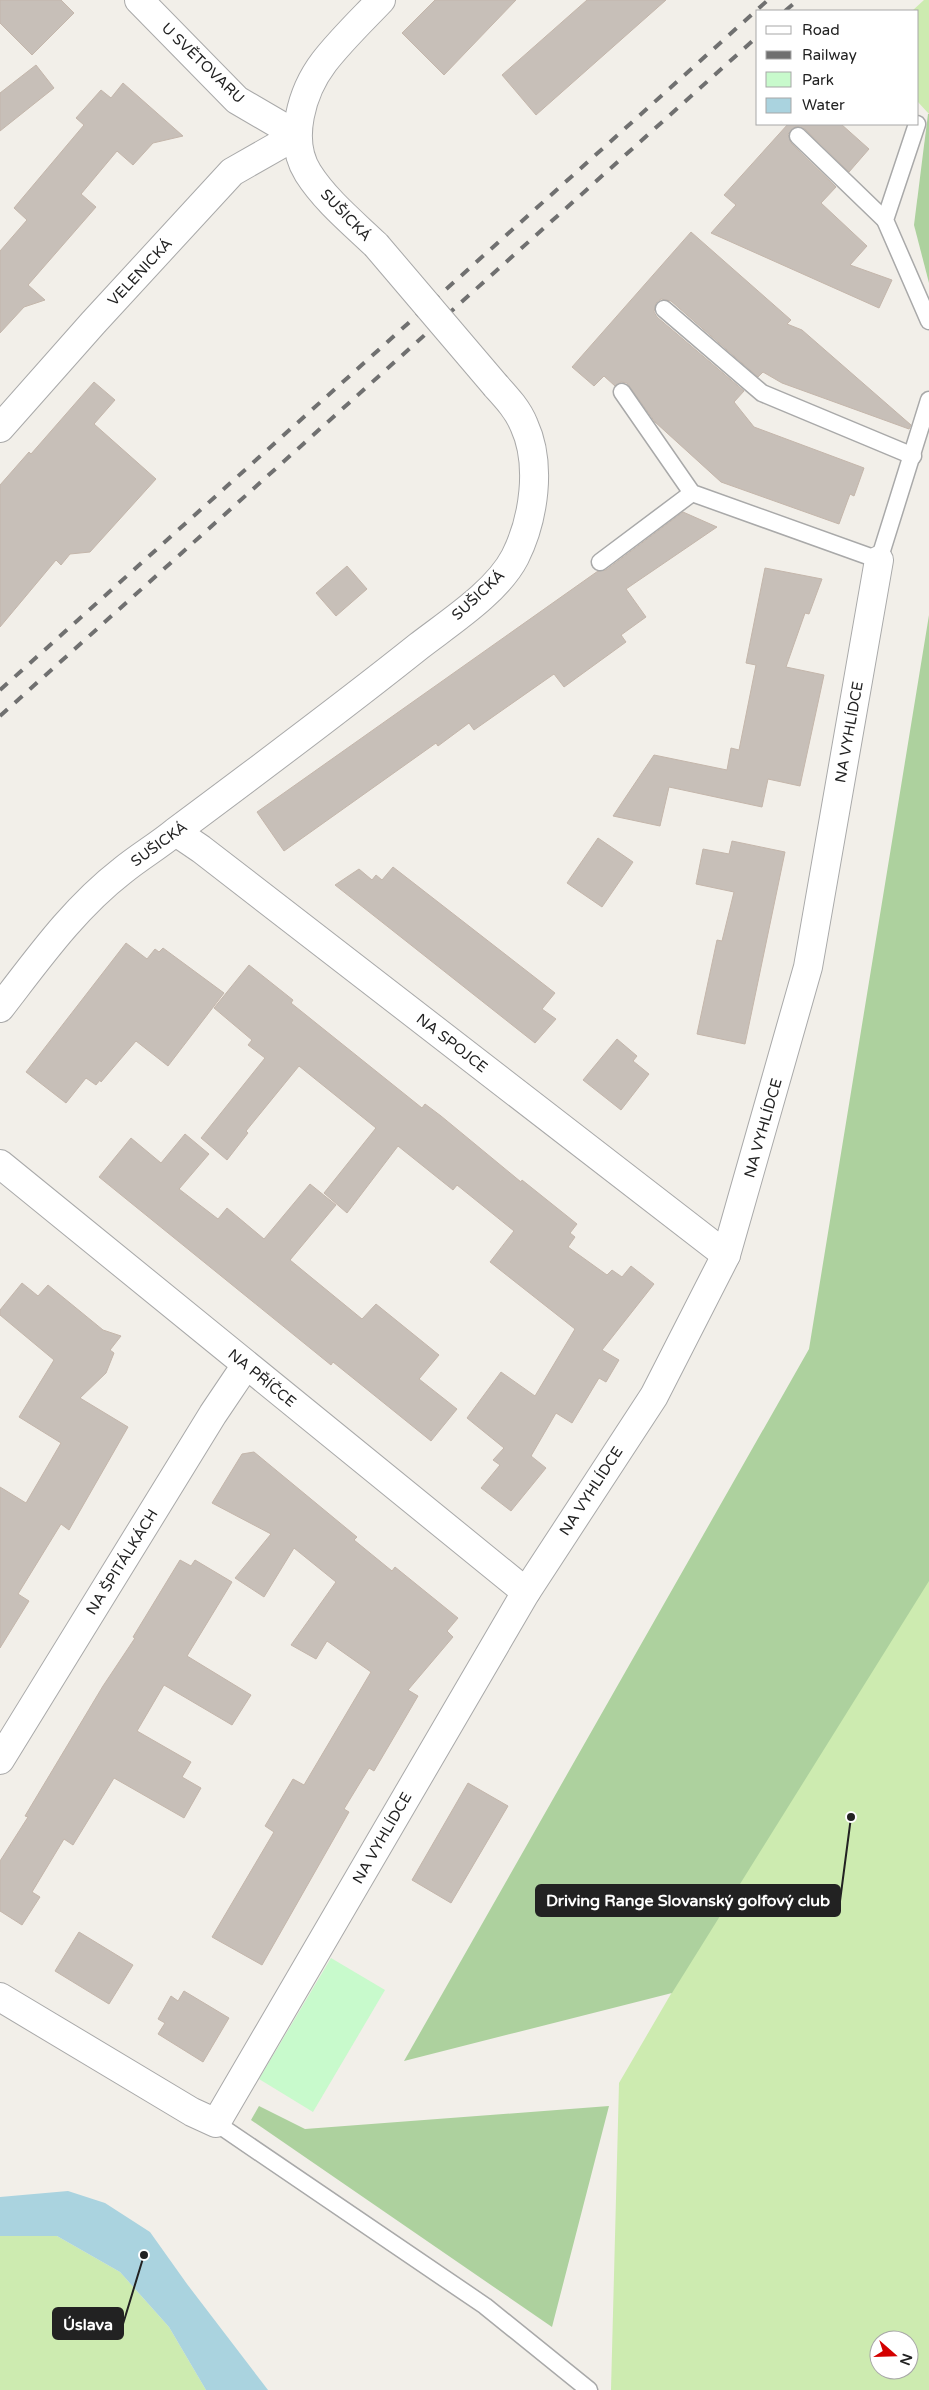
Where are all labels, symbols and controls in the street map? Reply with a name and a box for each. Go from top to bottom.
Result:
legend [756,10,919,125]
street label: U SVĚTOVARU [158,19,248,107]
text: Road [802,21,840,39]
text: Railway [802,46,857,64]
text: Park [802,71,834,89]
text: Water [802,96,845,114]
street label: SUŠICKÁ [317,185,375,245]
street label: VELENICKÁ [104,234,176,310]
street label: SUŠICKÁ [448,566,508,624]
street label: NA VYHLÍDCE [831,680,867,784]
street label: SUŠICKÁ [127,817,191,871]
street label: NA SPOJCE [413,1010,491,1076]
street label: NA VYHLÍDCE [740,1076,786,1180]
street label: NA PŘÍČCE [224,1345,300,1411]
street label: NA VYHLÍDCE [555,1443,627,1539]
street label: NA ŠPITÁLKÁCH [82,1506,162,1618]
street label: NA VYHLÍDCE [349,1789,415,1887]
callout: Driving Range Slovanský golfový club [536,1885,840,1916]
text: Driving Range Slovanský golfový club [546,1891,830,1911]
callout: Úslava [53,2308,123,2339]
text: Úslava [63,2315,113,2335]
north arrow [869,2330,919,2380]
text: N [896,2351,916,2367]

